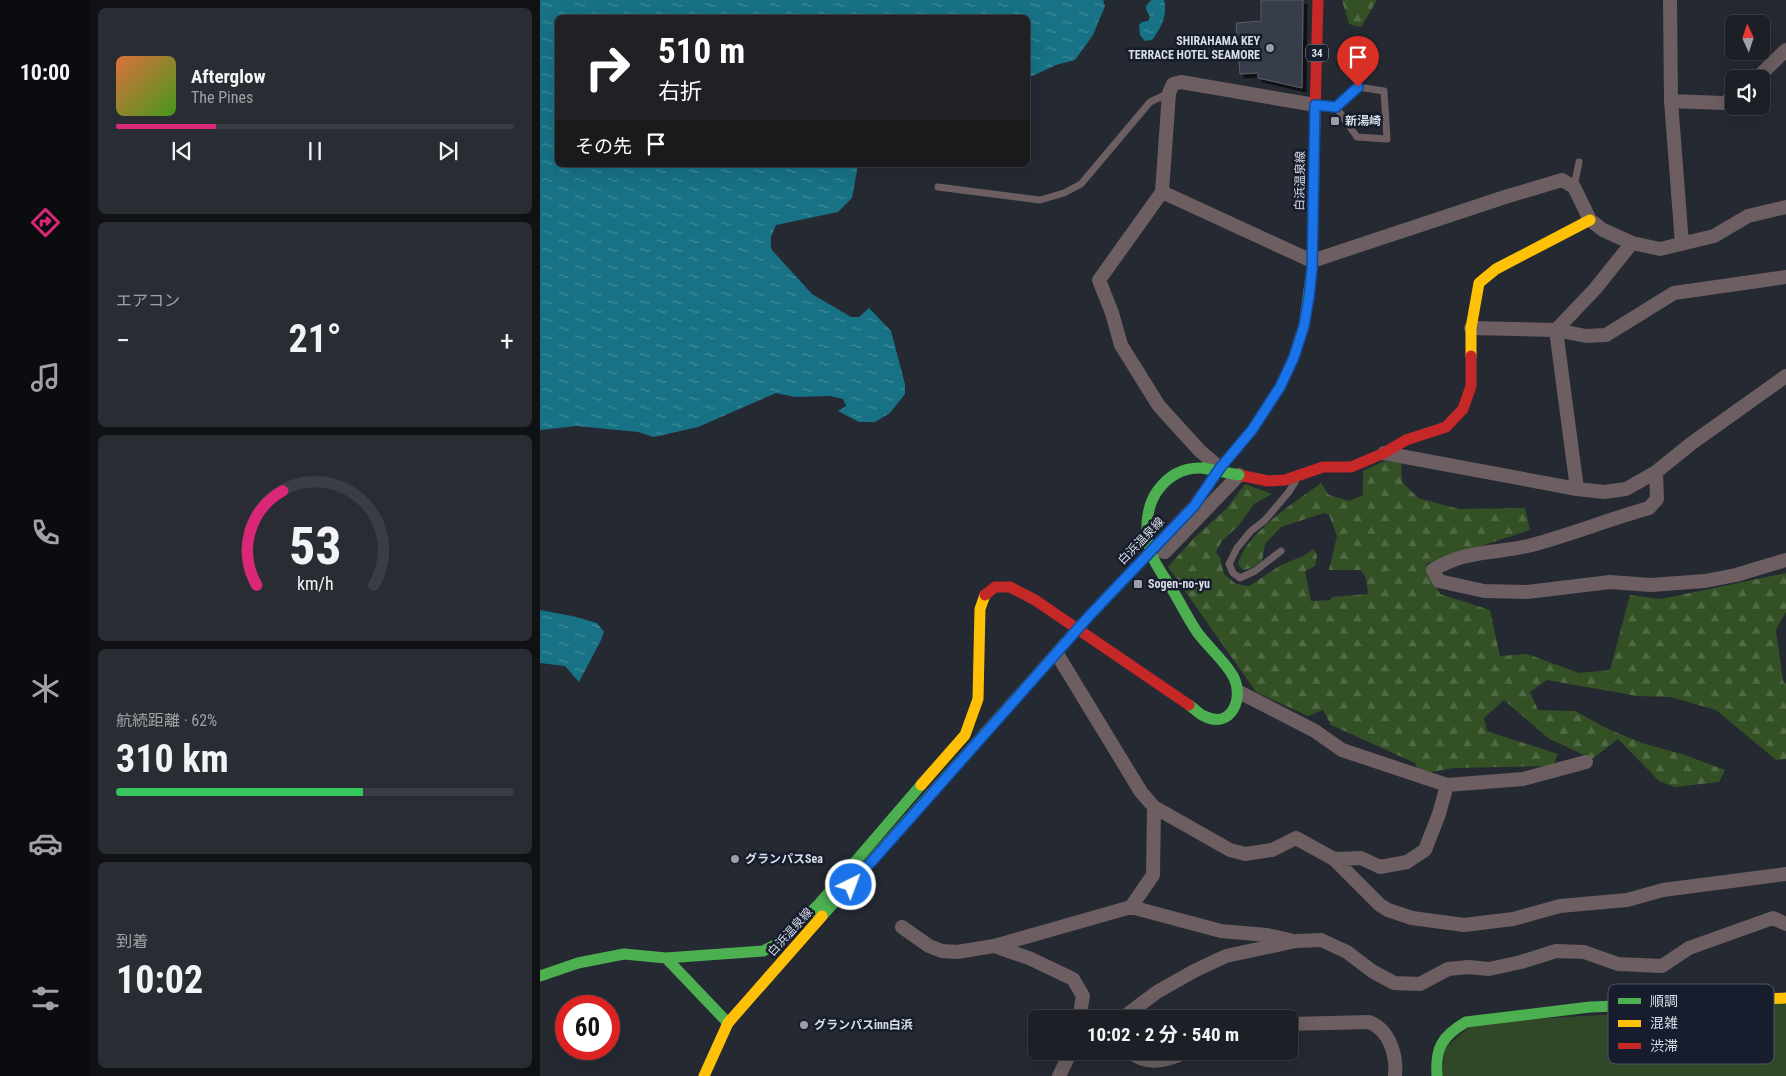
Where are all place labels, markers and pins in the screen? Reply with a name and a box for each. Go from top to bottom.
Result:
place label: SHIRAHAMA KEY TERRACE HOTEL SEAMORE [1128,34,1260,62]
pin [1337,36,1379,87]
marker: SHIRAHAMA KEY TERRACE HOTEL SEAMORE [1264,42,1276,54]
place label: 新湯崎 [1345,114,1381,128]
marker: 新湯崎 [1329,115,1341,127]
place label: Sogen-no-yu [1148,577,1210,591]
marker: Sogen-no-yu [1132,578,1144,590]
place label: グランパスSea [745,852,823,866]
marker: グランパスSea [729,853,741,865]
place label: グランパスinn白浜 [814,1018,913,1032]
marker: グランパスinn白浜 [798,1019,810,1031]

